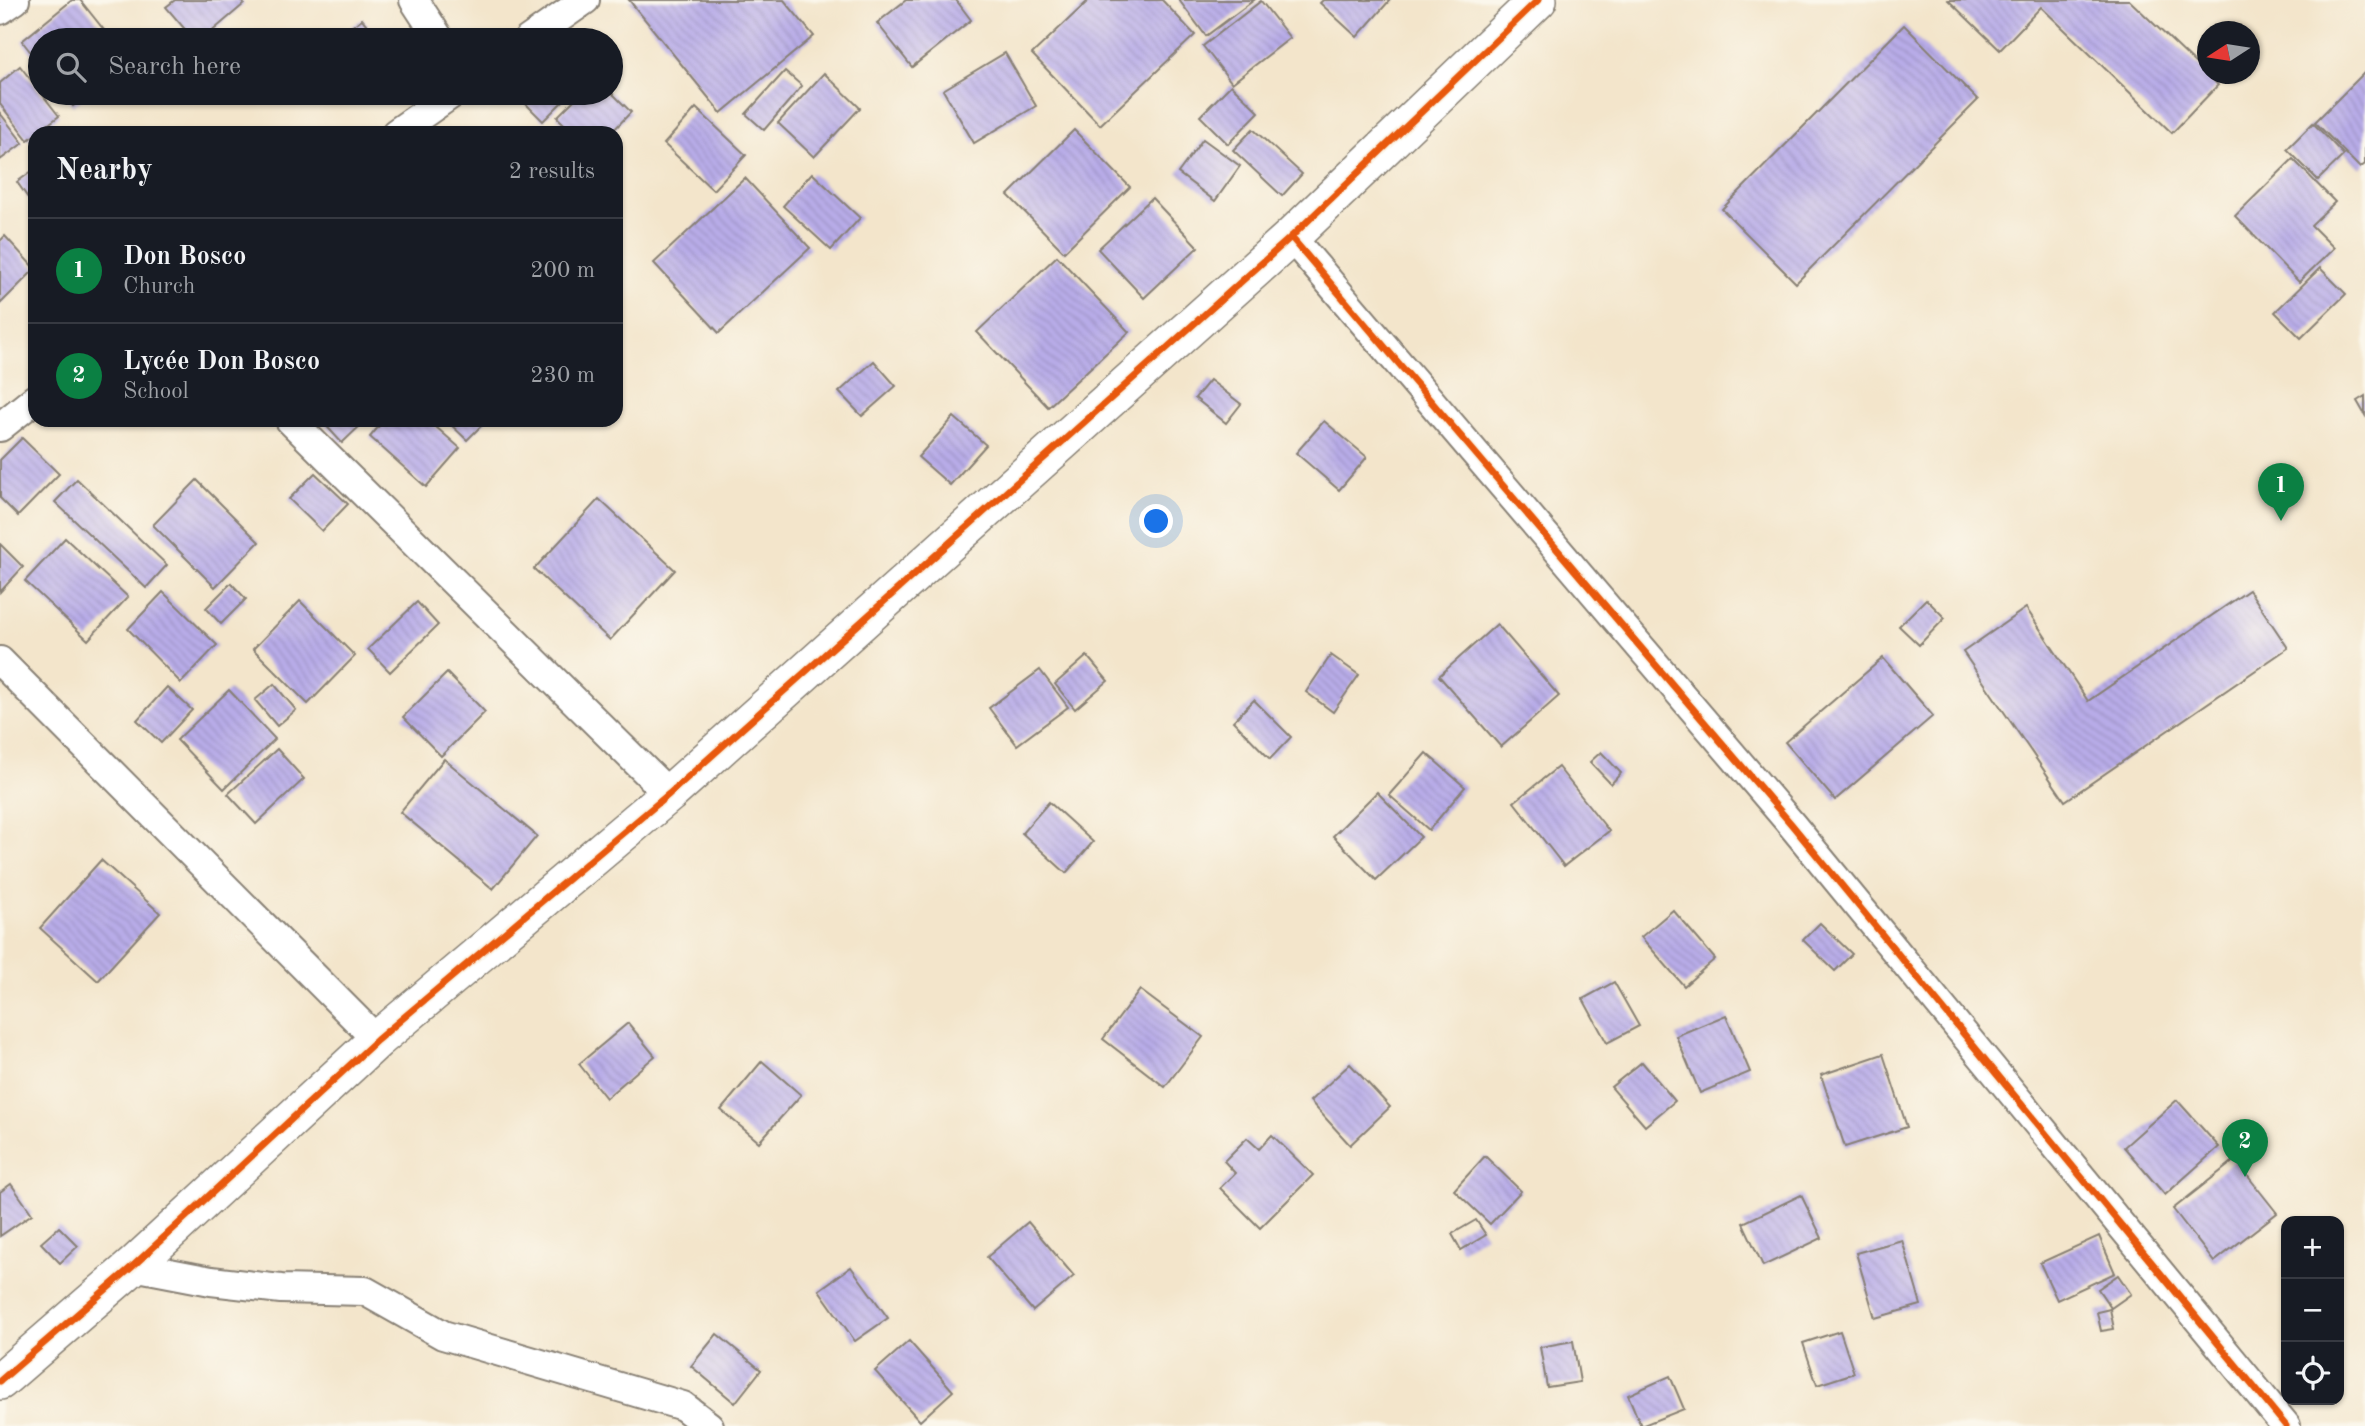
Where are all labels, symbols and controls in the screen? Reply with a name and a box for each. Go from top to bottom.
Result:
north arrow [2197,21,2260,84]
search box [28,28,623,105]
icon: search [52,48,90,86]
text: Search here [108,54,241,80]
text: Nearby [56,156,153,186]
text: 2 results [509,160,595,183]
text: Don Bosco [123,244,246,270]
text: 1 [72,259,86,282]
text: 200 m [530,259,595,282]
text: Church [123,275,195,298]
text: Lycée Don Bosco [123,349,320,375]
text: 2 [72,364,86,387]
text: 230 m [530,364,595,387]
text: School [123,380,189,403]
pin: 1 [2258,463,2304,521]
your location [1139,504,1173,538]
pin: 2 [2222,1119,2268,1177]
map controls [2281,1216,2344,1405]
button: + [2281,1216,2344,1279]
button: − [2281,1279,2344,1342]
button: locate [2281,1342,2344,1405]

